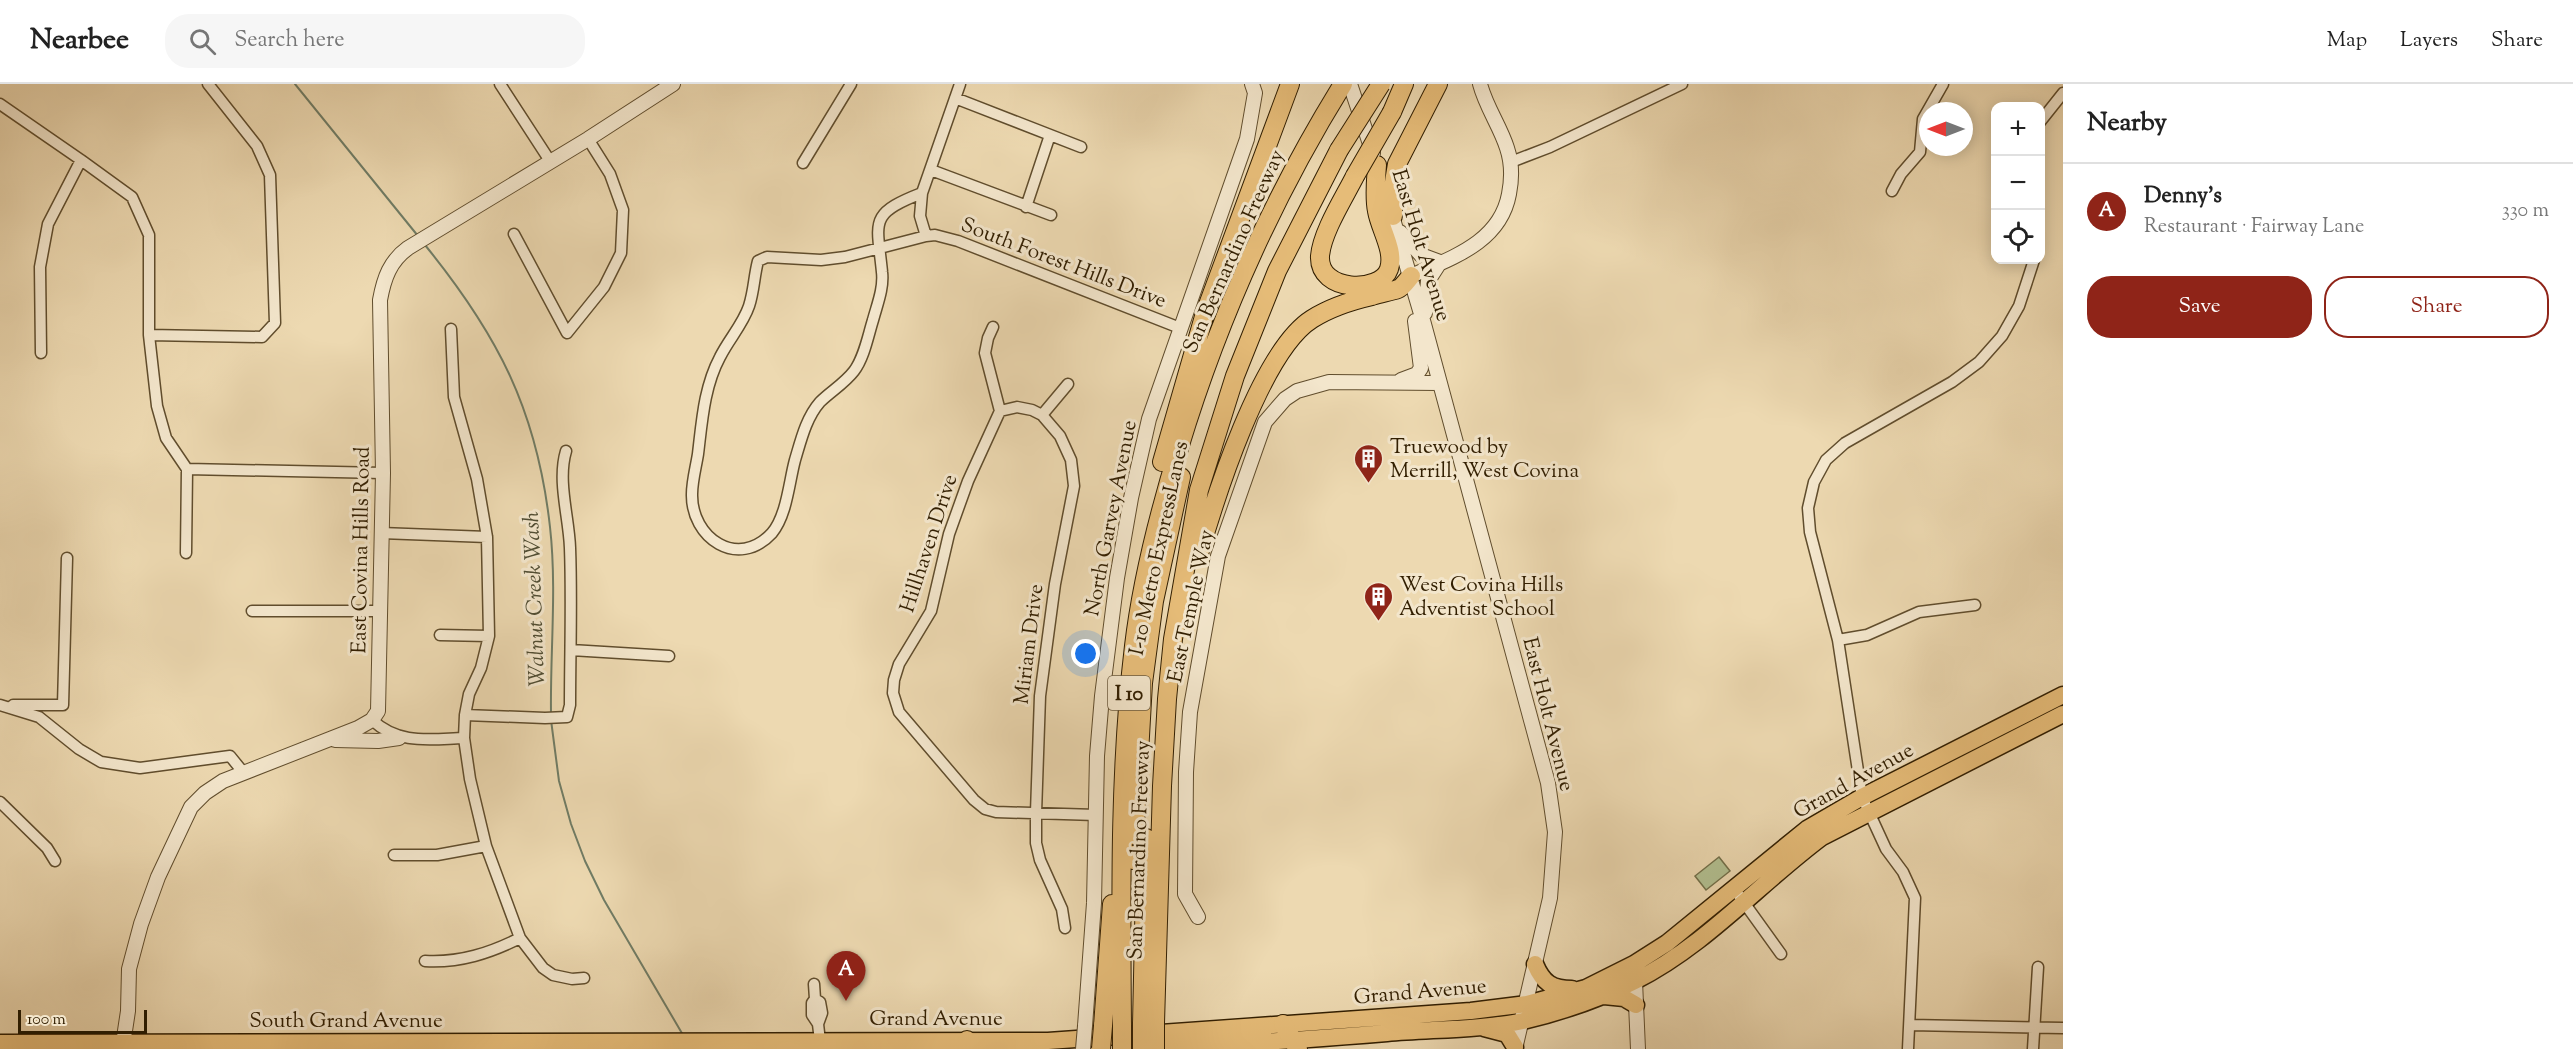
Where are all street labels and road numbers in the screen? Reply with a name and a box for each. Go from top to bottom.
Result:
street label: San Bernardino Freeway [1176,145,1293,358]
street label: East Holt Avenue [1383,166,1457,325]
street label: South Forest Hills Drive [956,211,1170,317]
street label: North Garvey Avenue [1078,418,1146,619]
street label: I-10 Metro ExpressLanes [1123,438,1197,658]
street label: East Covina Hills Road [345,446,379,654]
street label: Hillhaven Drive [893,471,966,617]
street label: East Temple Way [1161,527,1223,686]
street label: Miriam Drive [1008,582,1052,706]
street label: East Holt Avenue [1513,634,1581,795]
road number: I 10 [1108,676,1150,710]
street label: Grand Avenue [1788,736,1920,827]
street label: San Bernardino Freeway [1121,739,1159,960]
street label: Grand Avenue [1352,972,1488,1014]
street label: Grand Avenue [869,1005,1003,1035]
street label: South Grand Avenue [249,1007,443,1037]

